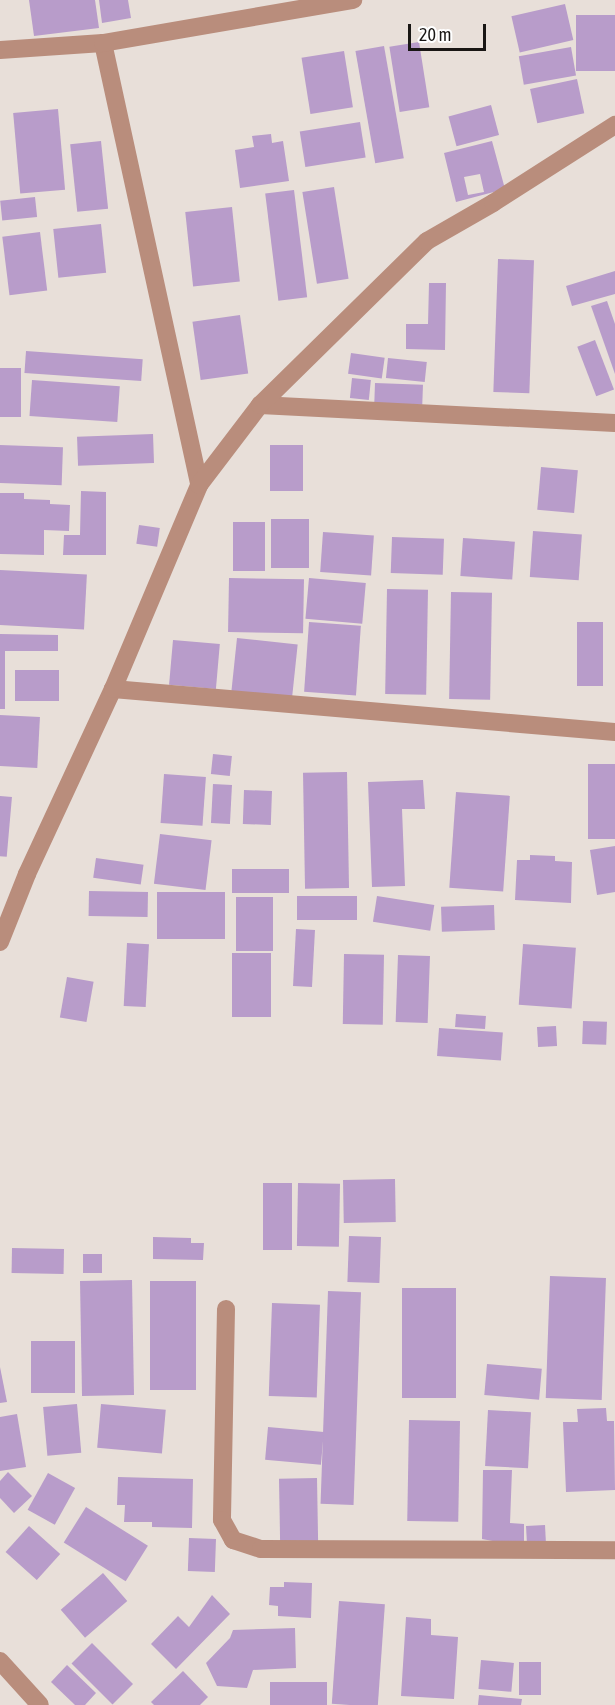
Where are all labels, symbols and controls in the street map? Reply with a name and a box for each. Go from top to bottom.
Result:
scale bar [411,12,489,50]
text: 20 m [419,24,451,45]

